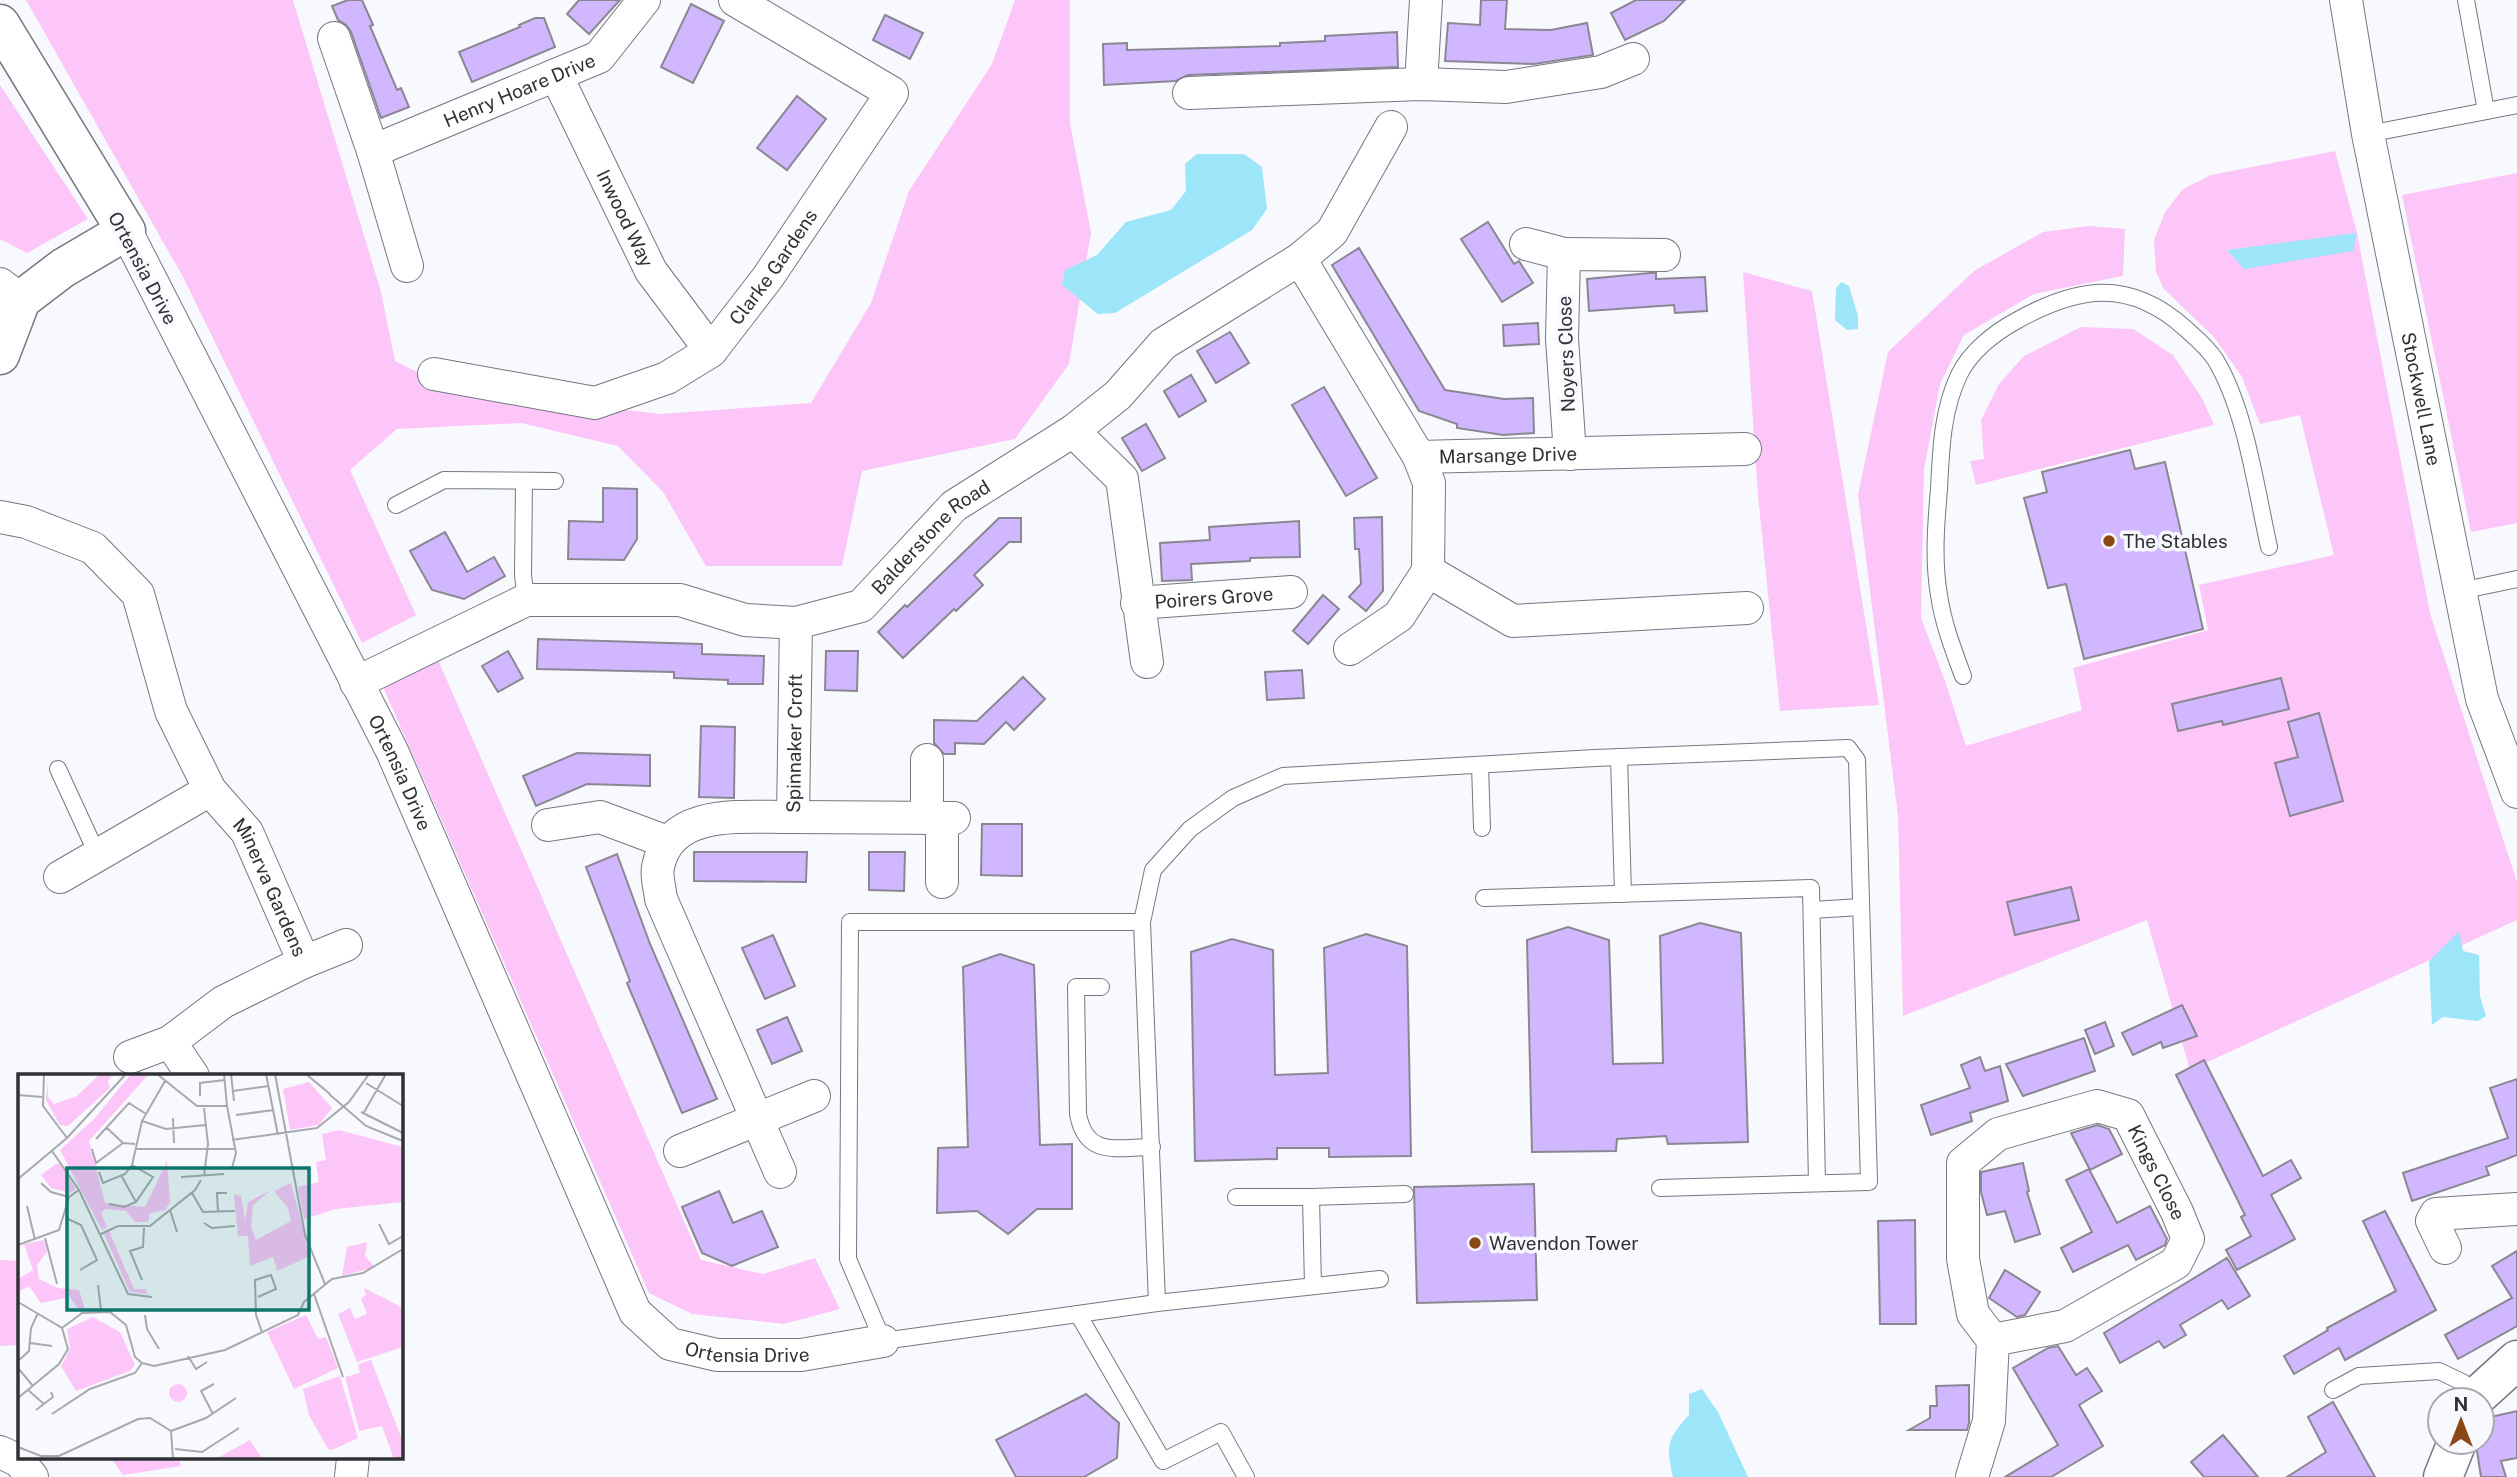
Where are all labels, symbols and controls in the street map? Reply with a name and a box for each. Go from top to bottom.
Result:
street label: Henry Hoare Drive [440,49,598,131]
street label: Inwood Way [592,166,658,270]
street label: Clarke Gardens [724,205,822,329]
street label: Ortensia Drive [104,208,182,328]
street label: Noyers Close [1553,295,1579,413]
street label: Stockwell Lane [2397,330,2446,468]
street label: Marsange Drive [1439,442,1577,468]
street label: Balderstone Road [867,475,994,599]
place label: The Stables [2123,530,2228,552]
marker: The Stables [2101,533,2117,549]
street label: Poirers Grove [1154,582,1274,613]
street label: Spinnaker Croft [782,673,806,813]
street label: Ortensia Drive [364,711,436,834]
street label: Minerva Gardens [229,813,311,960]
inset map [18,1074,402,1460]
street label: Kings Close [2124,1121,2190,1223]
place label: Wavendon Tower [1489,1232,1639,1254]
marker: Wavendon Tower [1467,1235,1483,1251]
street label: Ortensia Drive [683,1337,811,1366]
north arrow [2426,1386,2496,1456]
text: N [2454,1393,2468,1415]

